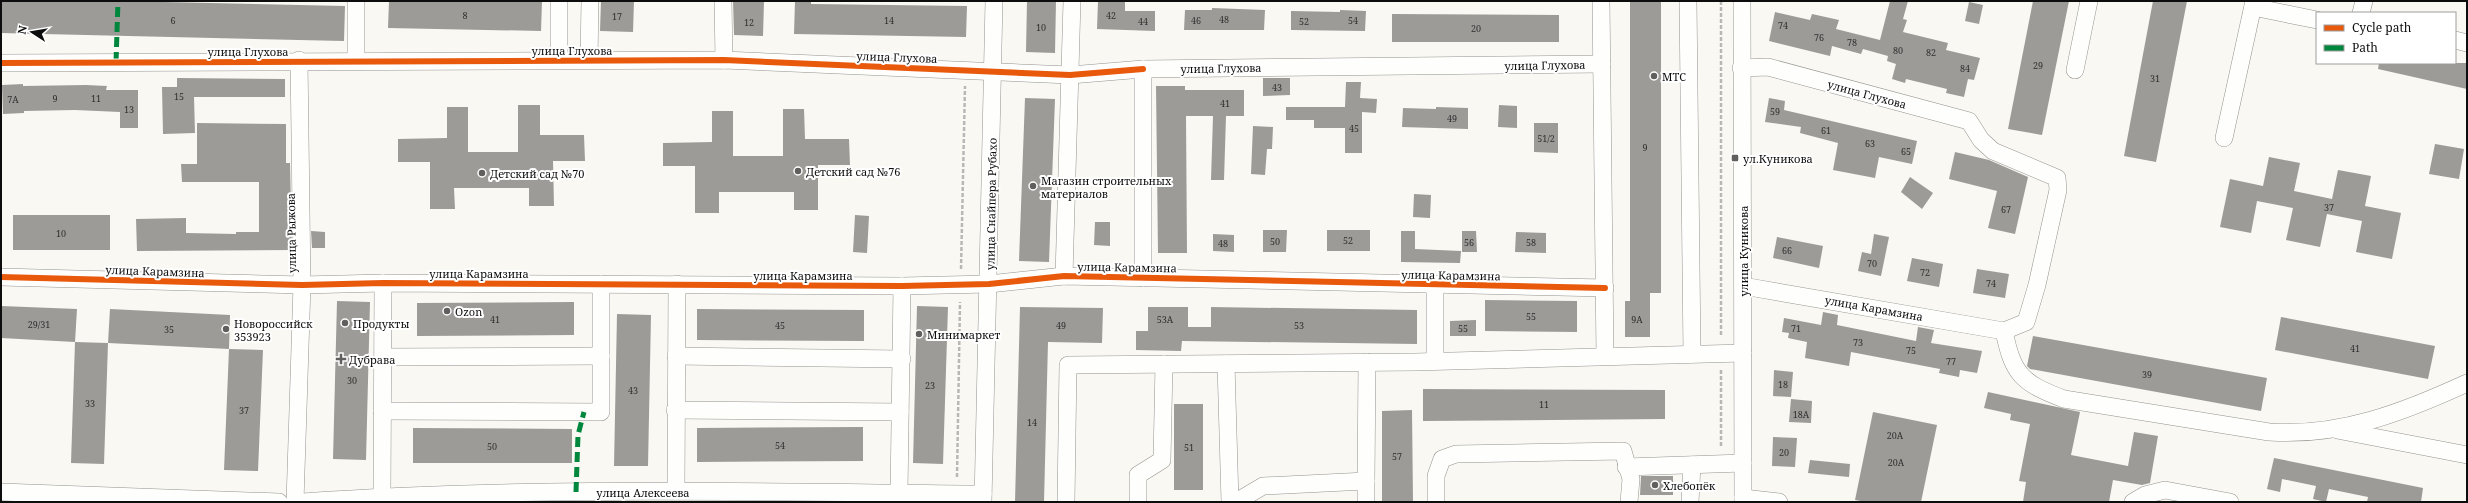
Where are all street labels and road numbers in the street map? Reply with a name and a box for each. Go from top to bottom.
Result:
street label: улица Глухова [531,43,613,58]
street label: улица Глухова [207,44,289,59]
street label: улица Глухова [856,48,938,66]
street label: улица Глухова [1504,57,1586,73]
street label: улица Глухова [1180,60,1262,76]
street label: улица Глухова [1826,76,1908,112]
street label: улица Снайпера Рубахо [982,138,1000,270]
street label: улица Рыжова [283,193,299,273]
street label: улица Куникова [1736,206,1751,296]
street label: улица Карамзина [1077,259,1177,275]
street label: улица Карамзина [105,262,205,280]
street label: улица Карамзина [429,266,529,281]
street label: улица Карамзина [1401,267,1501,283]
street label: улица Карамзина [753,268,853,283]
street label: улица Карамзина [1824,292,1924,324]
street label: улица Алексеева [596,485,690,500]

